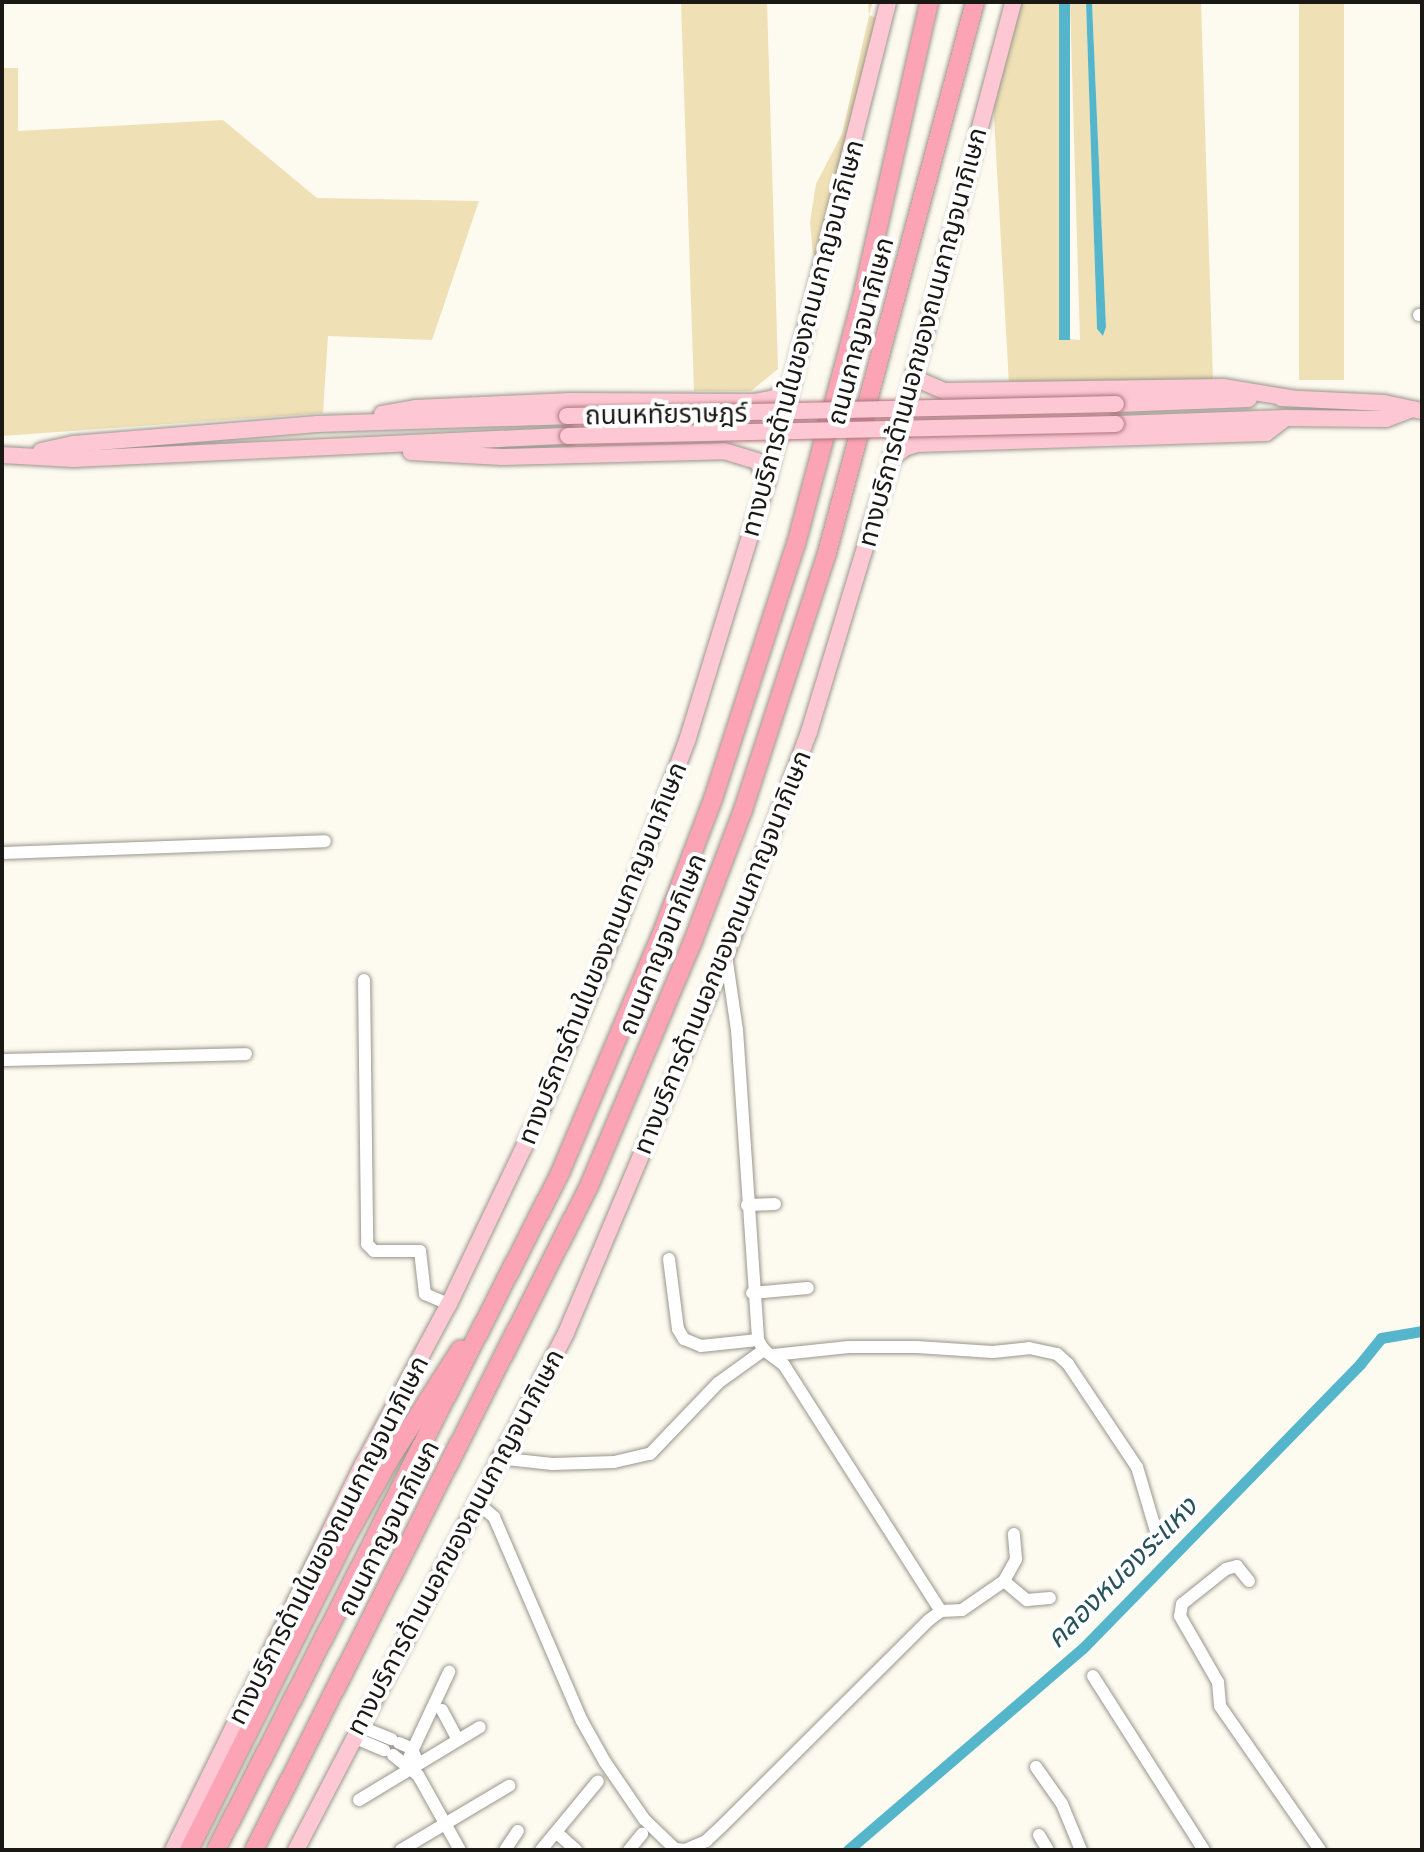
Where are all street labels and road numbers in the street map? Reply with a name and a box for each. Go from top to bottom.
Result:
street label: ทางบริการด้านนอกของถนนกาญจนาภิเษก [851,124,993,550]
street label: ทางบริการด้านในของถนนกาญจนาภิเษก [734,136,870,540]
street label: ถนนกาญจนาภิเษก [820,234,900,428]
street label: ถนนหทัยราษฎร์ [585,397,747,431]
street label: ทางบริการด้านนอกของถนนกาญจนาภิเษก [627,746,817,1158]
street label: ทางบริการด้านในของถนนกาญจนาภิเษก [511,757,693,1149]
street label: ถนนกาญจนาภิเษก [611,849,713,1039]
street label: ทางบริการด้านนอกของถนนกาญจนาภิเษก [340,1344,570,1740]
street label: ทางบริการด้านในของถนนกาญจนาภิเษก [221,1351,435,1729]
street label: ถนนกาญจนาภิเษก [330,1435,446,1621]

